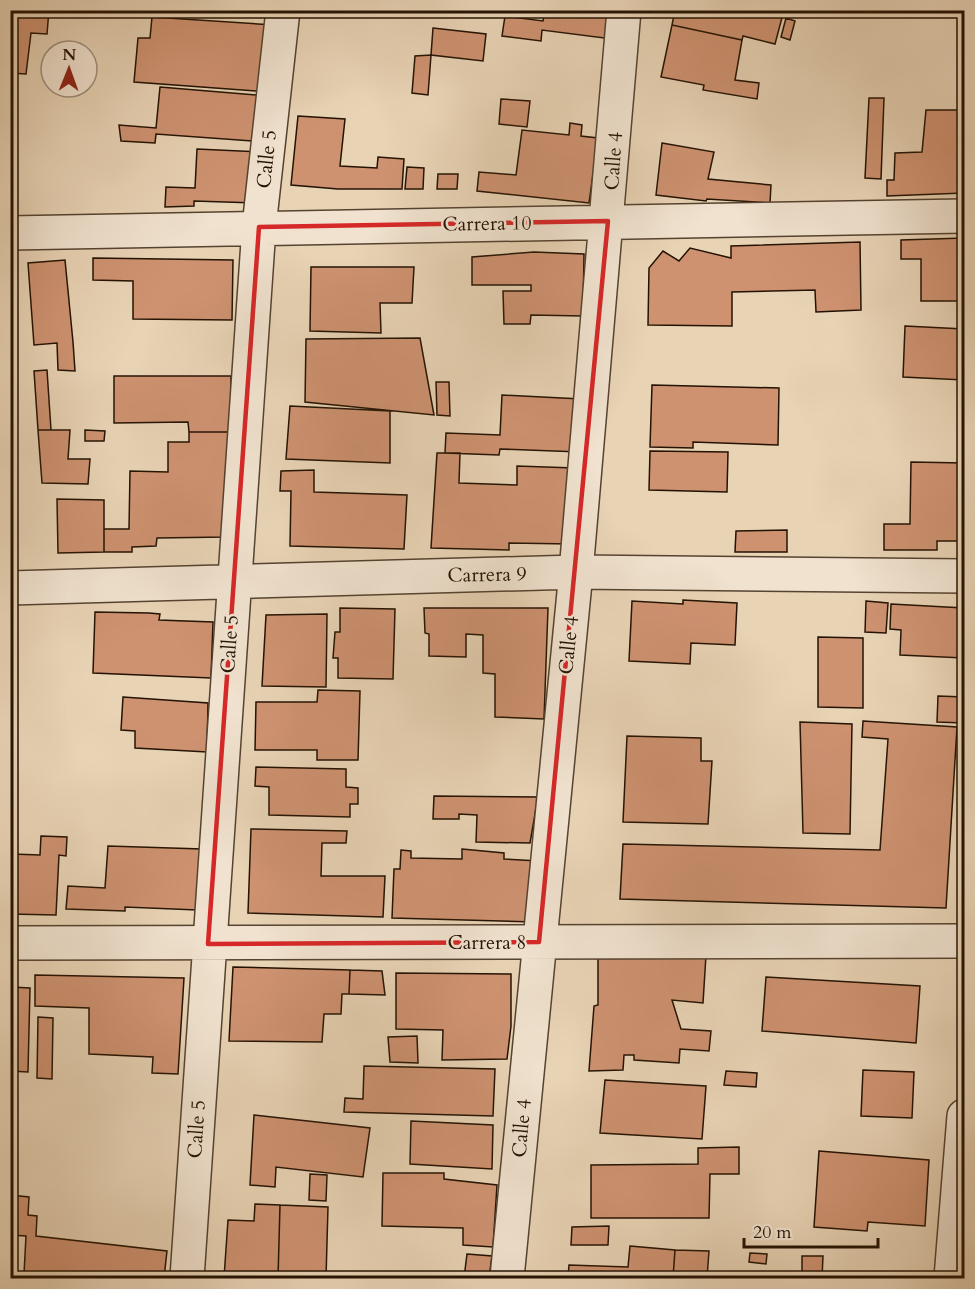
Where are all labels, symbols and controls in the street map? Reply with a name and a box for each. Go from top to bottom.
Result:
north arrow [39,39,99,99]
text: N [62,44,76,66]
street label: Calle 5 [250,128,283,190]
street label: Calle 4 [598,131,629,191]
street label: Carrera 10 [442,209,532,238]
street label: Carrera 9 [447,560,527,589]
street label: Calle 5 [214,614,245,674]
street label: Calle 4 [552,614,585,676]
street label: Carrera 8 [447,929,527,956]
street label: Calle 4 [505,1098,538,1159]
street label: Calle 5 [181,1099,212,1159]
scale bar [744,1211,878,1249]
text: 20 m [753,1220,792,1245]

